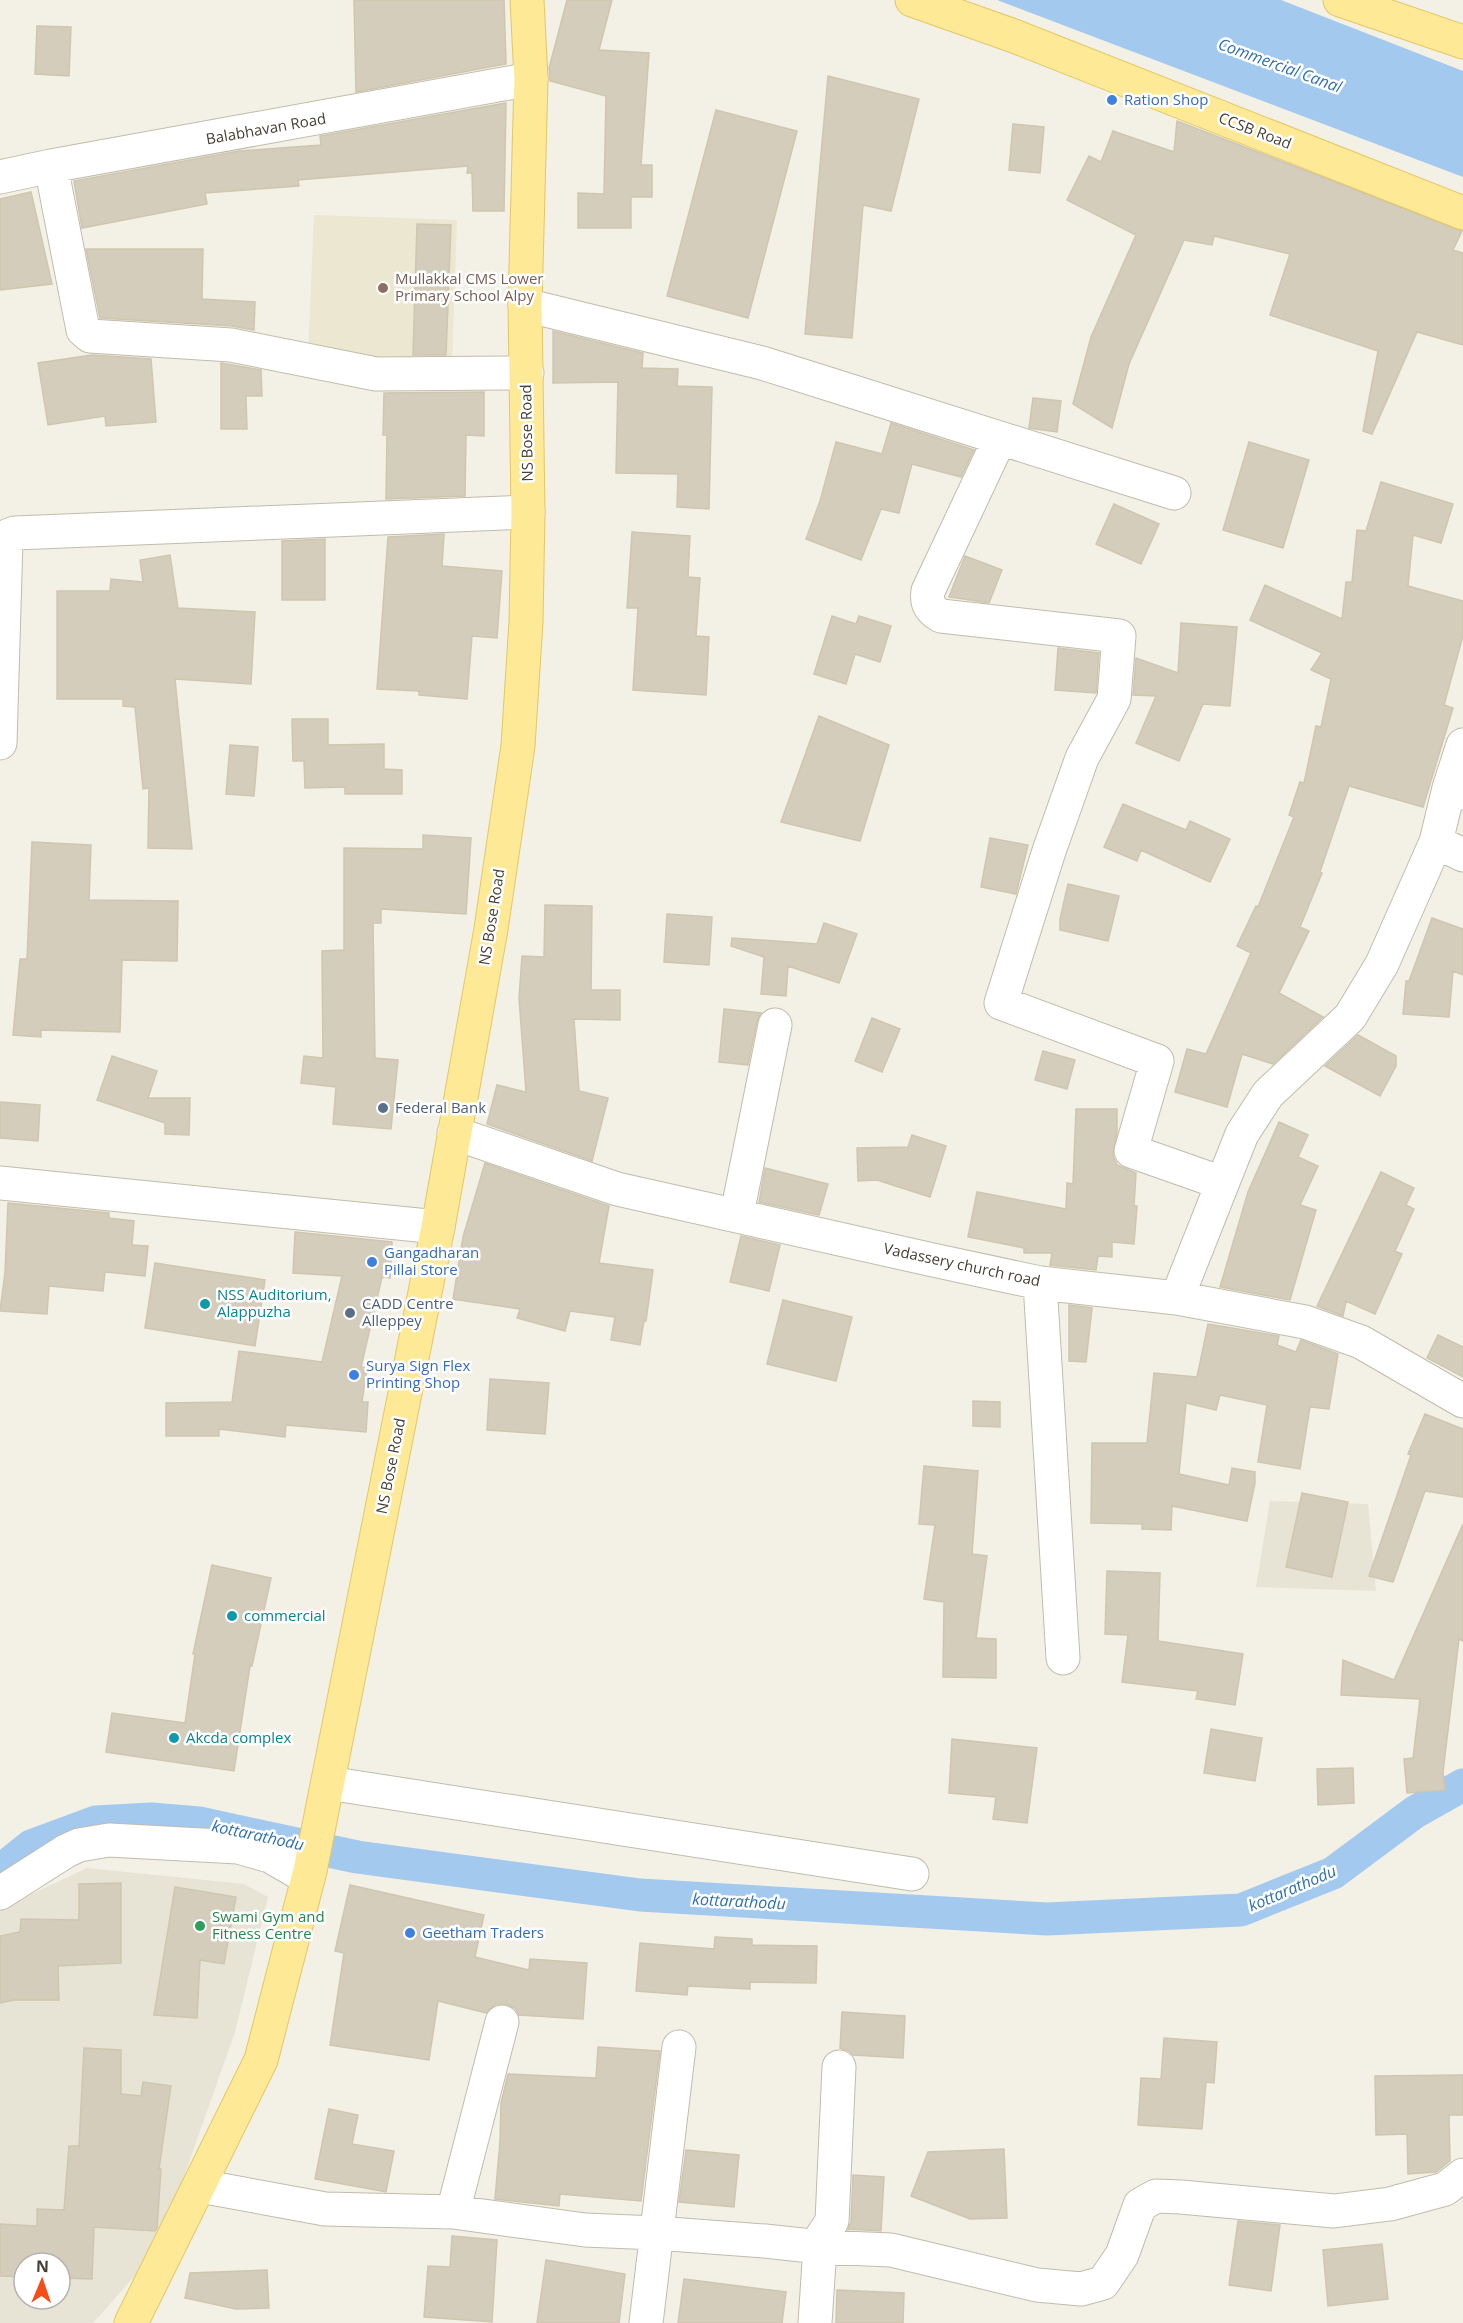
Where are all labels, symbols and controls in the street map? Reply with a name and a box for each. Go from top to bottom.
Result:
water label: Commercial Canal [1215,32,1346,98]
place label: Ration Shop [1124,89,1208,109]
marker: Ration Shop [1105,93,1119,107]
street label: CCSB Road [1216,107,1295,153]
street label: Balabhavan Road [204,108,327,148]
place label: Mullakkal CMS Lower Primary School Alpy [395,268,543,305]
marker: Mullakkal CMS Lower Primary School Alpy [376,281,390,295]
street label: NS Bose Road [515,384,537,482]
street label: NS Bose Road [474,867,509,967]
place label: Federal Bank [395,1097,486,1117]
marker: Federal Bank [376,1101,390,1115]
street label: Vadassery church road [882,1238,1042,1290]
place label: Gangadharan Pillai Store [384,1242,479,1279]
marker: Gangadharan Pillai Store [365,1255,379,1269]
place label: NSS Auditorium, Alappuzha [217,1284,332,1321]
place label: CADD Centre Alleppey [362,1293,454,1330]
marker: NSS Auditorium, Alappuzha [198,1297,212,1311]
marker: CADD Centre Alleppey [343,1306,357,1320]
place label: Surya Sign Flex Printing Shop [366,1355,471,1392]
marker: Surya Sign Flex Printing Shop [347,1368,361,1382]
street label: NS Bose Road [371,1416,409,1516]
place label: commercial [244,1605,326,1625]
marker: commercial [225,1609,239,1623]
place label: Akcda complex [186,1727,291,1747]
marker: Akcda complex [167,1731,181,1745]
water label: kottarathodu [210,1814,306,1856]
water label: kottarathodu [1245,1860,1339,1916]
water label: kottarathodu [692,1888,786,1914]
place label: Swami Gym and Fitness Centre [212,1906,325,1943]
marker: Swami Gym and Fitness Centre [193,1919,207,1933]
place label: Geetham Traders [422,1922,544,1942]
marker: Geetham Traders [403,1926,417,1940]
north arrow [12,2251,72,2311]
text: N [36,2255,49,2277]

